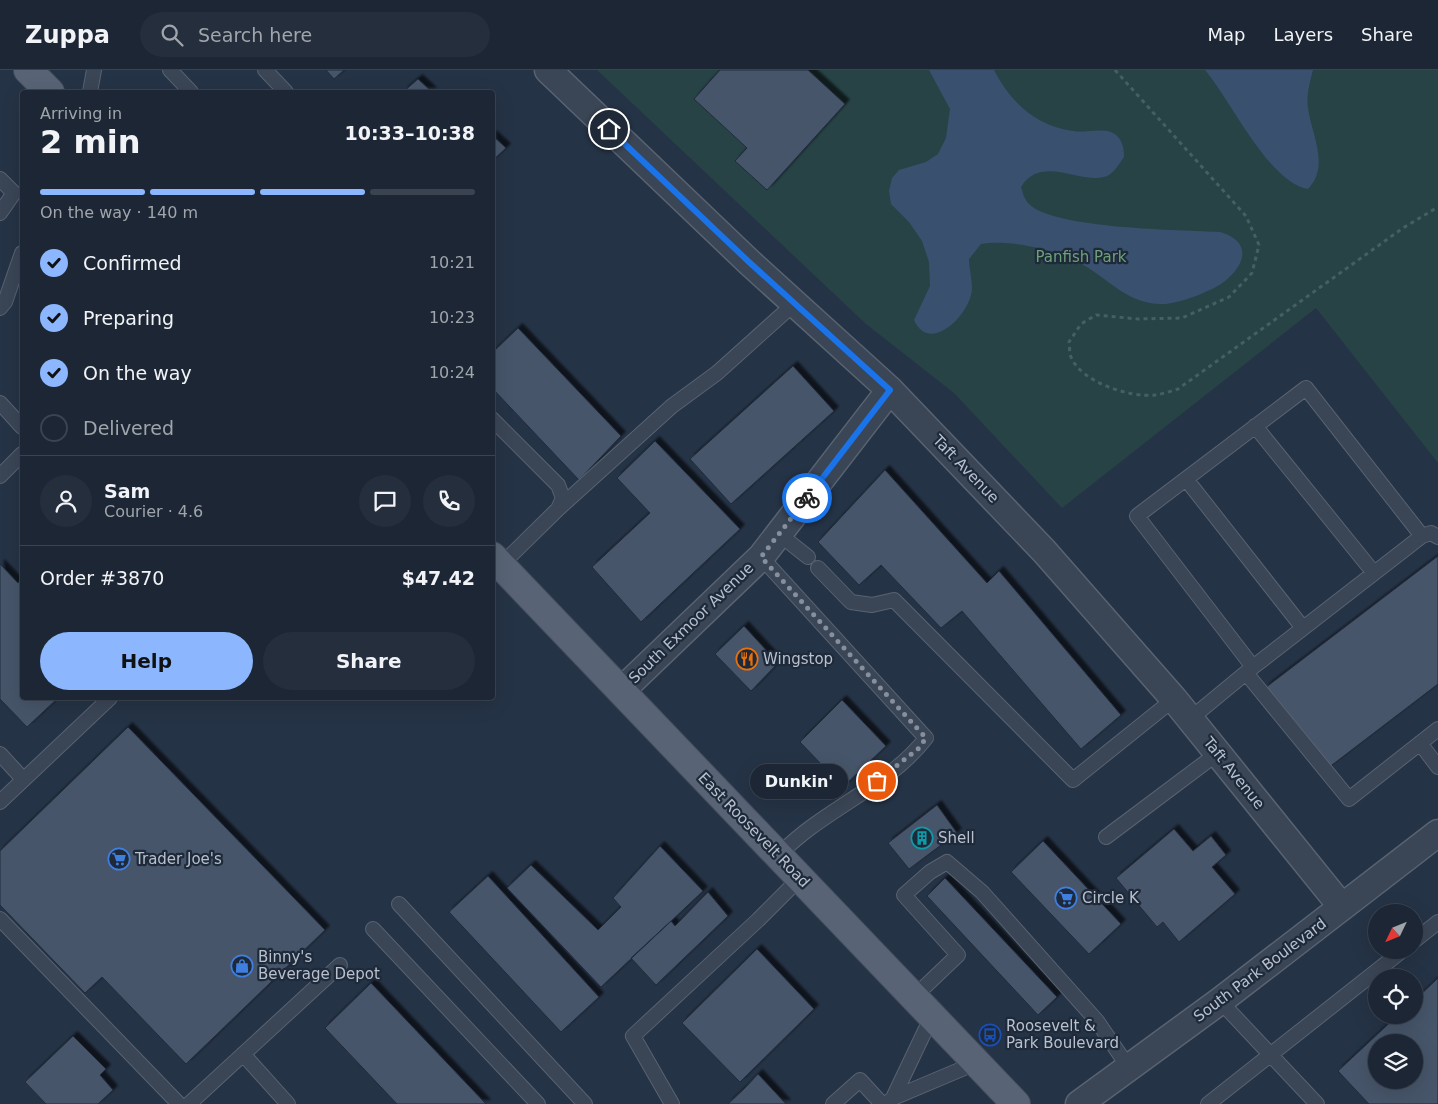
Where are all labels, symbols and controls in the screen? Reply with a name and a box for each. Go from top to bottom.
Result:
search box [140,12,490,57]
text: Zuppa [25,21,110,49]
icon: search [158,21,186,49]
text: Search here [198,24,312,46]
text: Map [1207,24,1245,45]
text: Layers [1273,24,1333,45]
text: Share [1361,24,1413,45]
text: Arriving in [40,104,122,123]
pin [588,108,630,150]
icon: home [595,115,623,143]
text: 10:33–10:38 [345,122,475,144]
text: 2 min [40,123,141,161]
text: On the way · 140 m [40,203,198,222]
park label: Panfish Park [1035,248,1127,266]
icon: check [40,249,68,277]
text: Confirmed [83,252,182,274]
text: 10:21 [429,253,475,272]
icon: check [40,304,68,332]
text: Preparing [83,307,174,329]
text: 10:23 [429,308,475,327]
icon: check [40,359,68,387]
text: On the way [83,362,192,384]
text: 10:24 [429,363,475,382]
text: Delivered [83,417,174,439]
street label: Taft Avenue [929,431,1003,507]
courier [782,473,832,523]
button: person [40,475,92,527]
button: chat [359,475,411,527]
button: phone [423,475,475,527]
text: Sam [104,480,150,502]
icon: bike [793,484,821,512]
text: Courier · 4.6 [104,502,203,521]
street label: South Exmoor Avenue [625,559,757,687]
text: Order #3870 [40,567,164,589]
text: $47.42 [402,567,475,589]
button: Help [40,632,253,690]
button: Share [263,632,475,690]
restaurant icon: Wingstop [735,647,759,671]
place label: Wingstop [763,650,833,668]
street label: Taft Avenue [1199,733,1268,813]
pin [856,760,898,802]
callout: Dunkin' [750,764,847,798]
icon: bag [863,767,891,795]
street label: East Roosevelt Road [694,769,814,891]
text: Dunkin' [765,772,833,791]
building icon: Shell [910,826,934,850]
place label: Shell [938,829,975,847]
supermarket icon: Trader Joe's [107,847,131,871]
place label: Trader Joe's [134,850,222,868]
supermarket icon: Circle K [1054,886,1078,910]
place label: Circle K [1082,889,1140,907]
north arrow [1368,904,1422,959]
map controls [1368,904,1423,1089]
street label: South Park Boulevard [1190,914,1330,1026]
place label: Binny's Beverage Depot [258,948,380,983]
shop icon: Binny's Beverage Depot [230,954,254,978]
button: locate [1368,969,1423,1024]
place label: Roosevelt & Park Boulevard [1006,1017,1119,1052]
bus stop icon: Roosevelt & Park Boulevard [978,1023,1002,1047]
button: layers [1368,1034,1423,1089]

